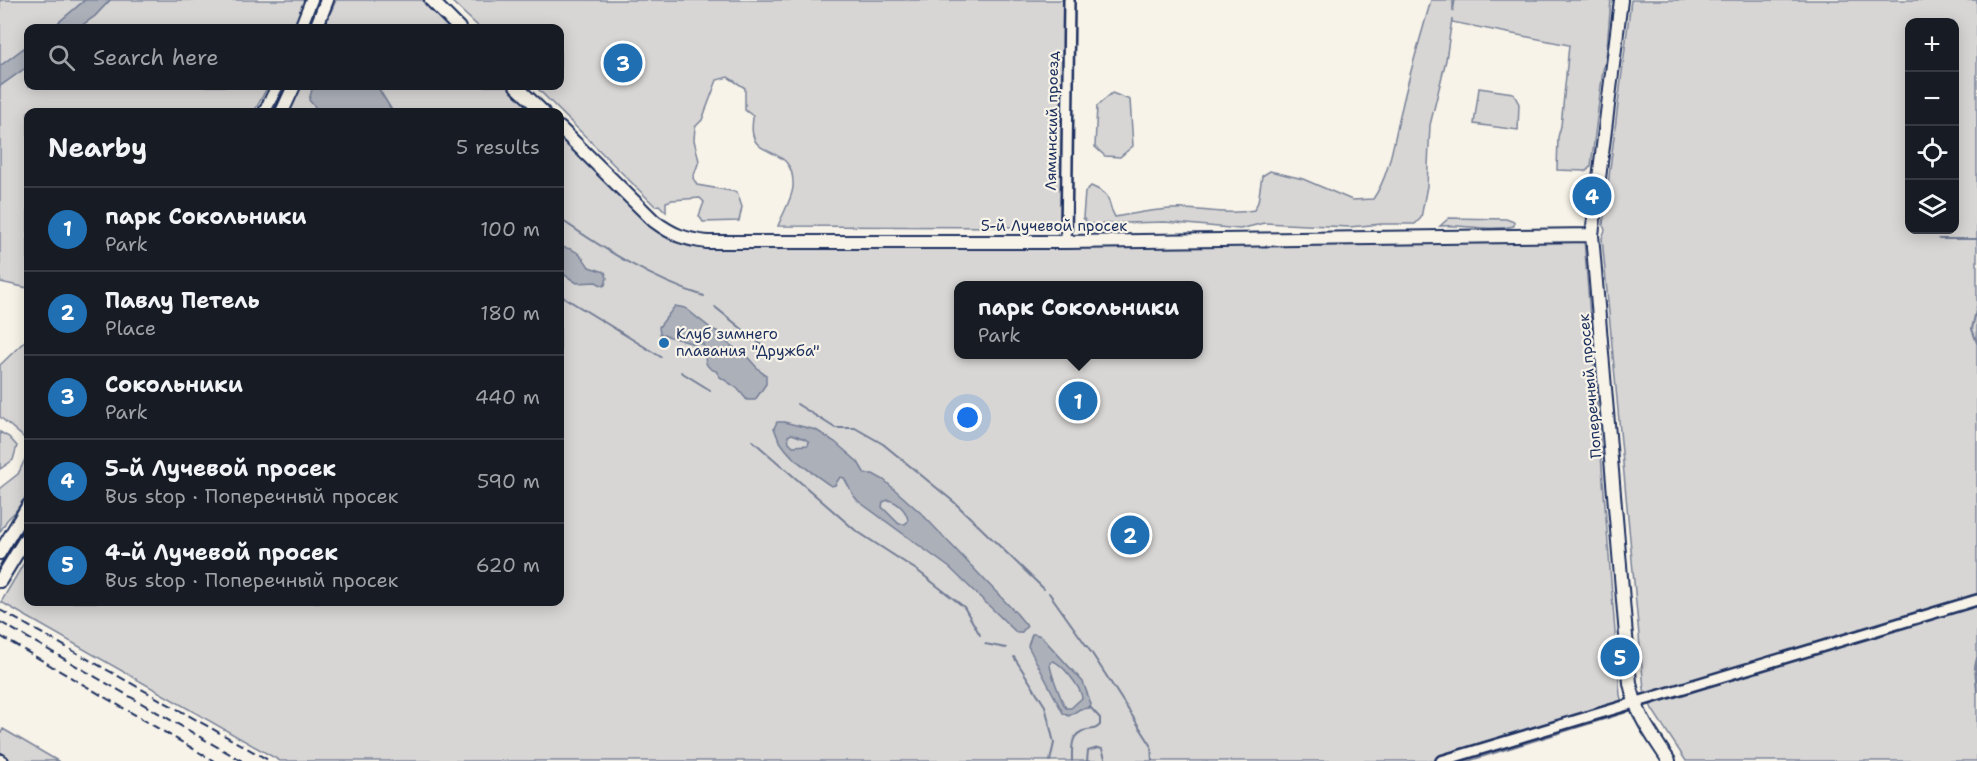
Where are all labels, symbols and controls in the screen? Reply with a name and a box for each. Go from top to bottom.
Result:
map controls [1905,18,1959,234]
button: + [1905,18,1959,72]
search box [24,24,564,90]
pin: 3 [604,40,642,86]
icon: search [45,41,78,74]
text: Search here [93,43,219,72]
street label: Ляминский проезд [1041,51,1063,191]
button: − [1905,72,1959,126]
button: locate [1905,126,1959,180]
text: Nearby [48,130,147,165]
text: 5 results [456,134,540,160]
pin: 4 [1572,174,1612,218]
button: layers [1905,180,1959,234]
text: парк Сокольники [105,202,307,231]
text: 1 [63,216,72,242]
text: 100 m [480,216,540,242]
street label: 5-й Лучевой просек [981,216,1127,236]
text: Park [105,231,148,257]
popup [954,281,1203,359]
text: Павлу Петель [105,286,260,315]
text: парк Сокольники [978,293,1179,322]
text: 2 [61,300,75,326]
text: 180 m [480,300,540,326]
street label: Поперечный просек [1574,313,1606,459]
text: Place [105,315,156,341]
text: Park [978,322,1021,348]
place label: Клуб зимнего плавания "Дружба" [676,324,820,361]
marker: Клуб зимнего плавания "Дружба" [657,336,671,350]
text: Сокольники [105,370,243,399]
pin: 1 [1058,378,1098,424]
text: 3 [61,384,75,410]
text: 440 m [475,384,540,410]
text: Park [105,399,148,425]
your location [953,403,982,432]
text: 5-й Лучевой просек [105,454,336,483]
text: 4 [61,468,75,494]
text: 590 m [477,468,540,494]
text: Bus stop · Поперечный просек [105,483,398,509]
pin: 2 [1110,512,1150,558]
text: 4-й Лучевой просек [105,538,338,567]
text: 5 [61,552,74,578]
text: 620 m [476,552,540,578]
text: Bus stop · Поперечный просек [105,567,398,593]
pin: 5 [1600,634,1640,680]

